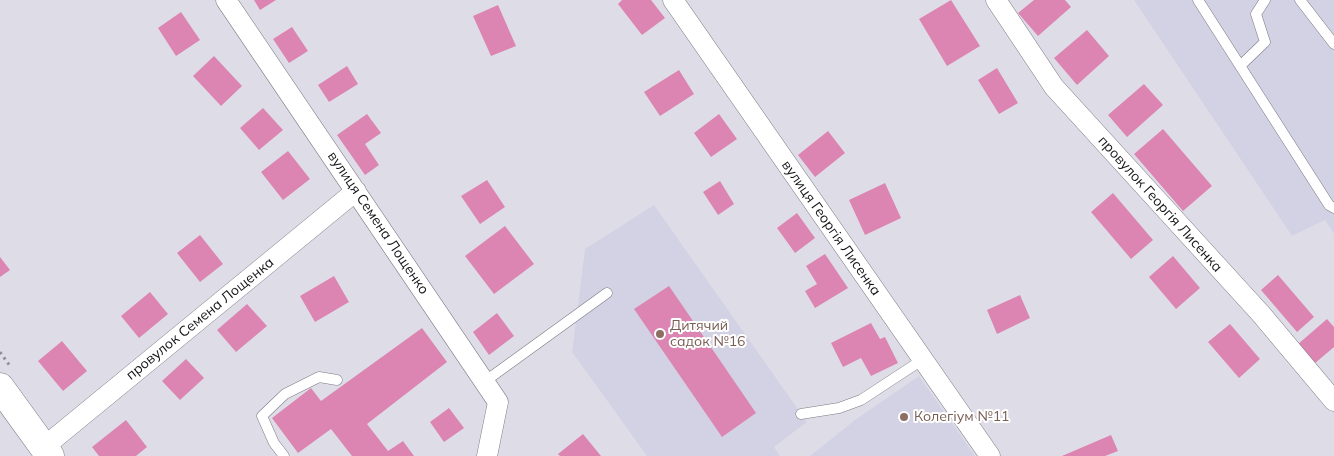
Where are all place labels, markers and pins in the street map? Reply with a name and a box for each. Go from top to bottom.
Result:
place label: Дитячий садок №16 [670,318,745,351]
marker: Дитячий садок №16 [654,328,666,340]
place label: Колегіум №11 [914,409,1009,425]
marker: Колегіум №11 [898,411,910,423]

